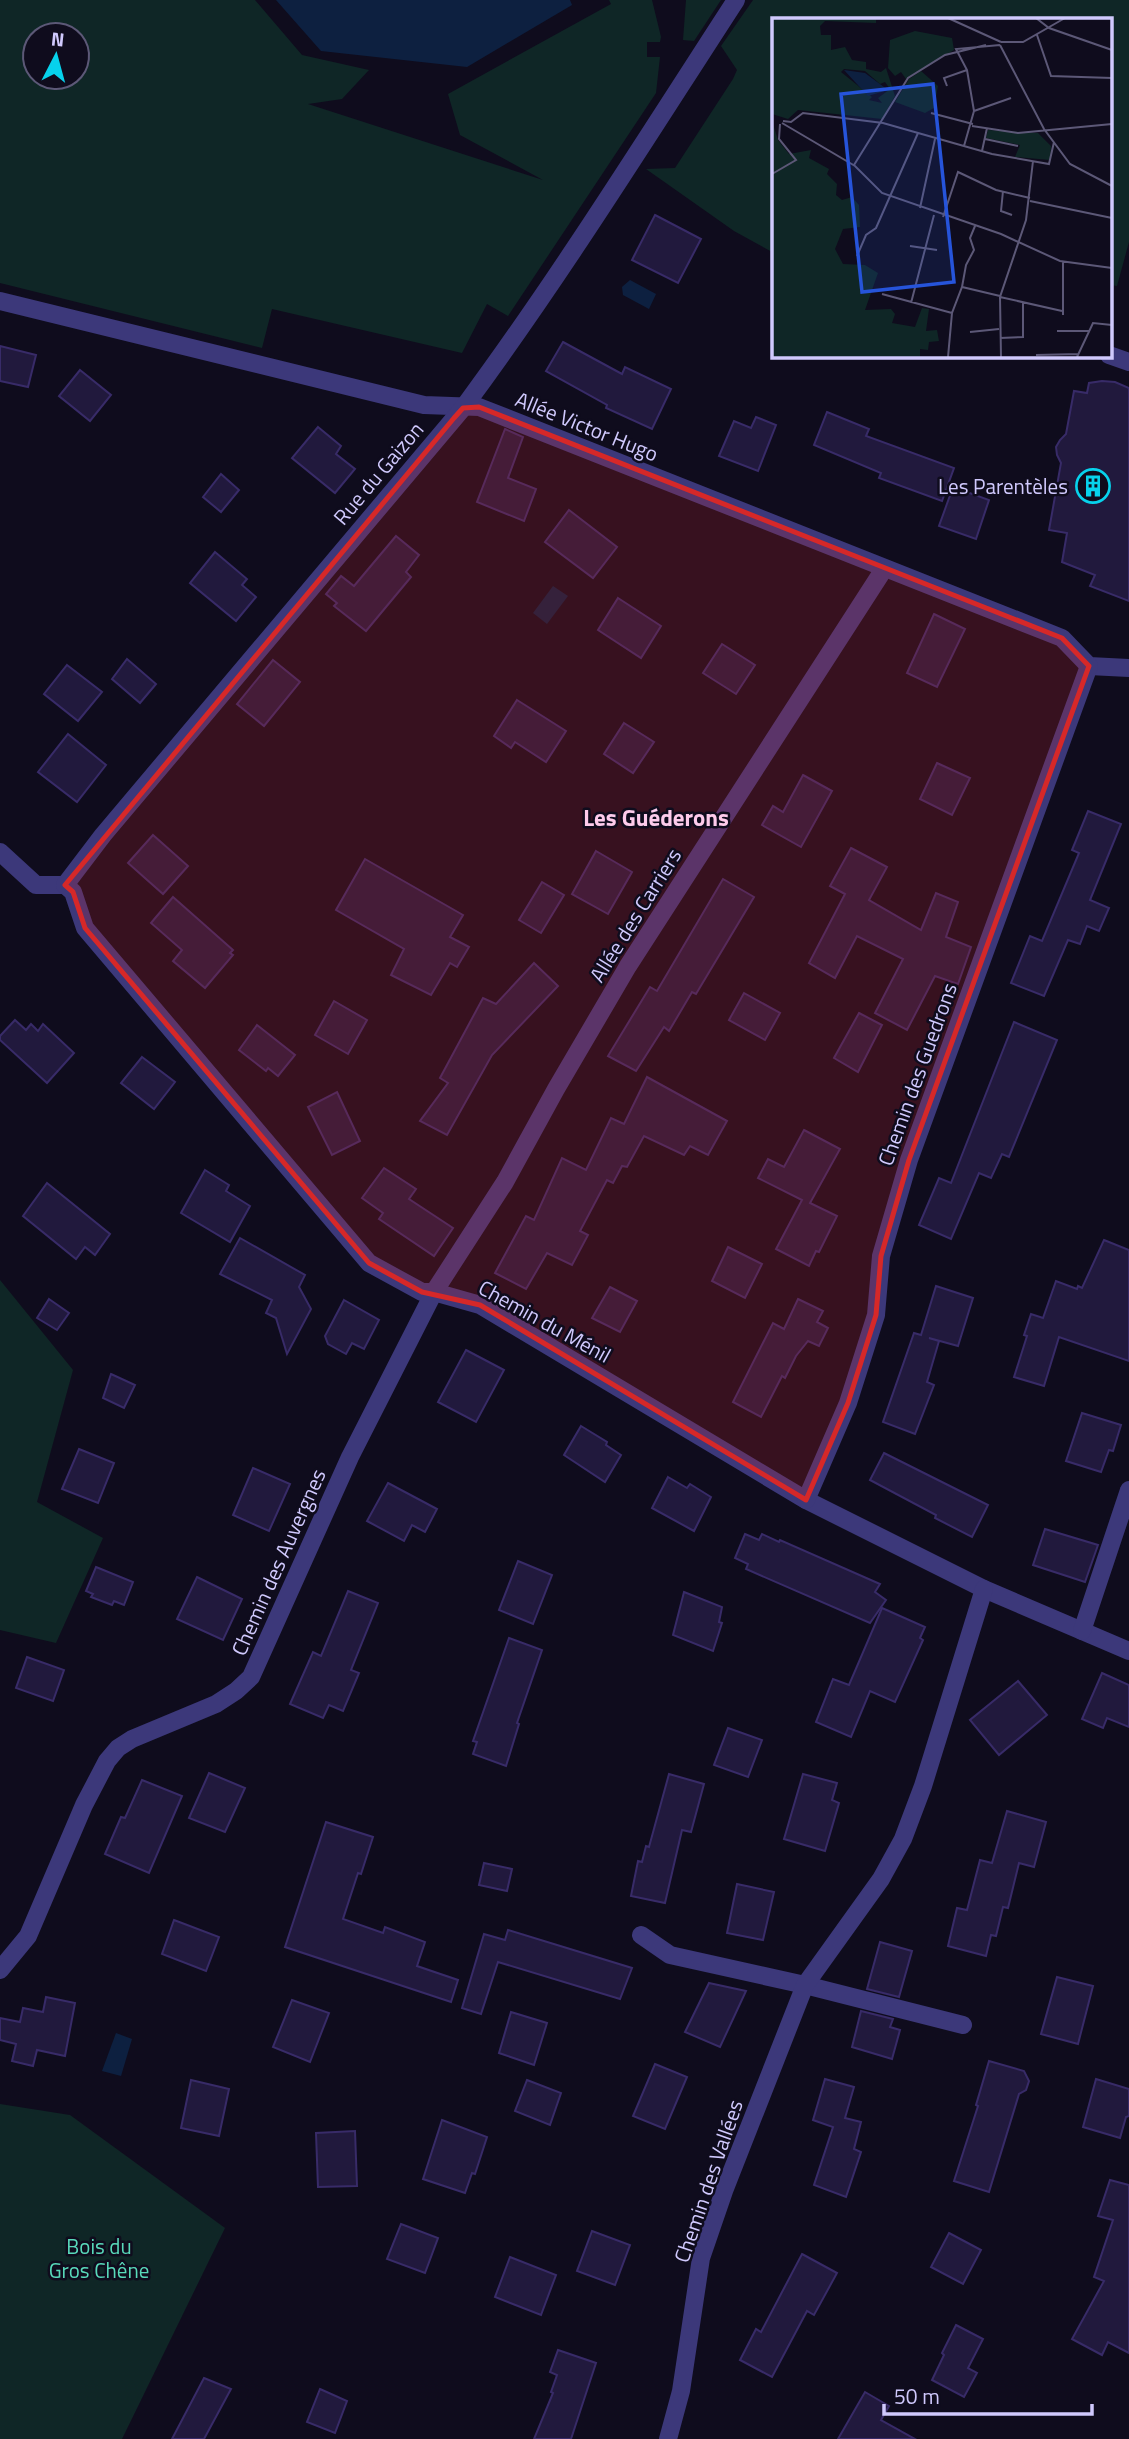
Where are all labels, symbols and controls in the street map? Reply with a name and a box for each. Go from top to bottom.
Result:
inset map [772,18,1112,357]
north arrow [21,21,91,91]
text: N [50,23,66,54]
street label: Allée Victor Hugo [511,383,663,469]
street label: Rue du Gaizon [325,414,431,532]
building icon: Les Parentèles [1074,467,1112,505]
place label: Les Parentèles [938,470,1068,502]
district label: Les Guéderons [583,800,729,835]
street label: Allée des Carriers [581,842,689,988]
street label: Chemin des Guedrons [869,978,965,1170]
street label: Chemin du Ménil [473,1271,617,1371]
street label: Chemin des Auvergnes [222,1464,334,1660]
street label: Chemin des Vallées [665,2095,751,2267]
park label: Bois du Gros Chêne [49,2230,149,2286]
scale bar [884,2372,1092,2416]
text: 50 m [894,2380,940,2412]

